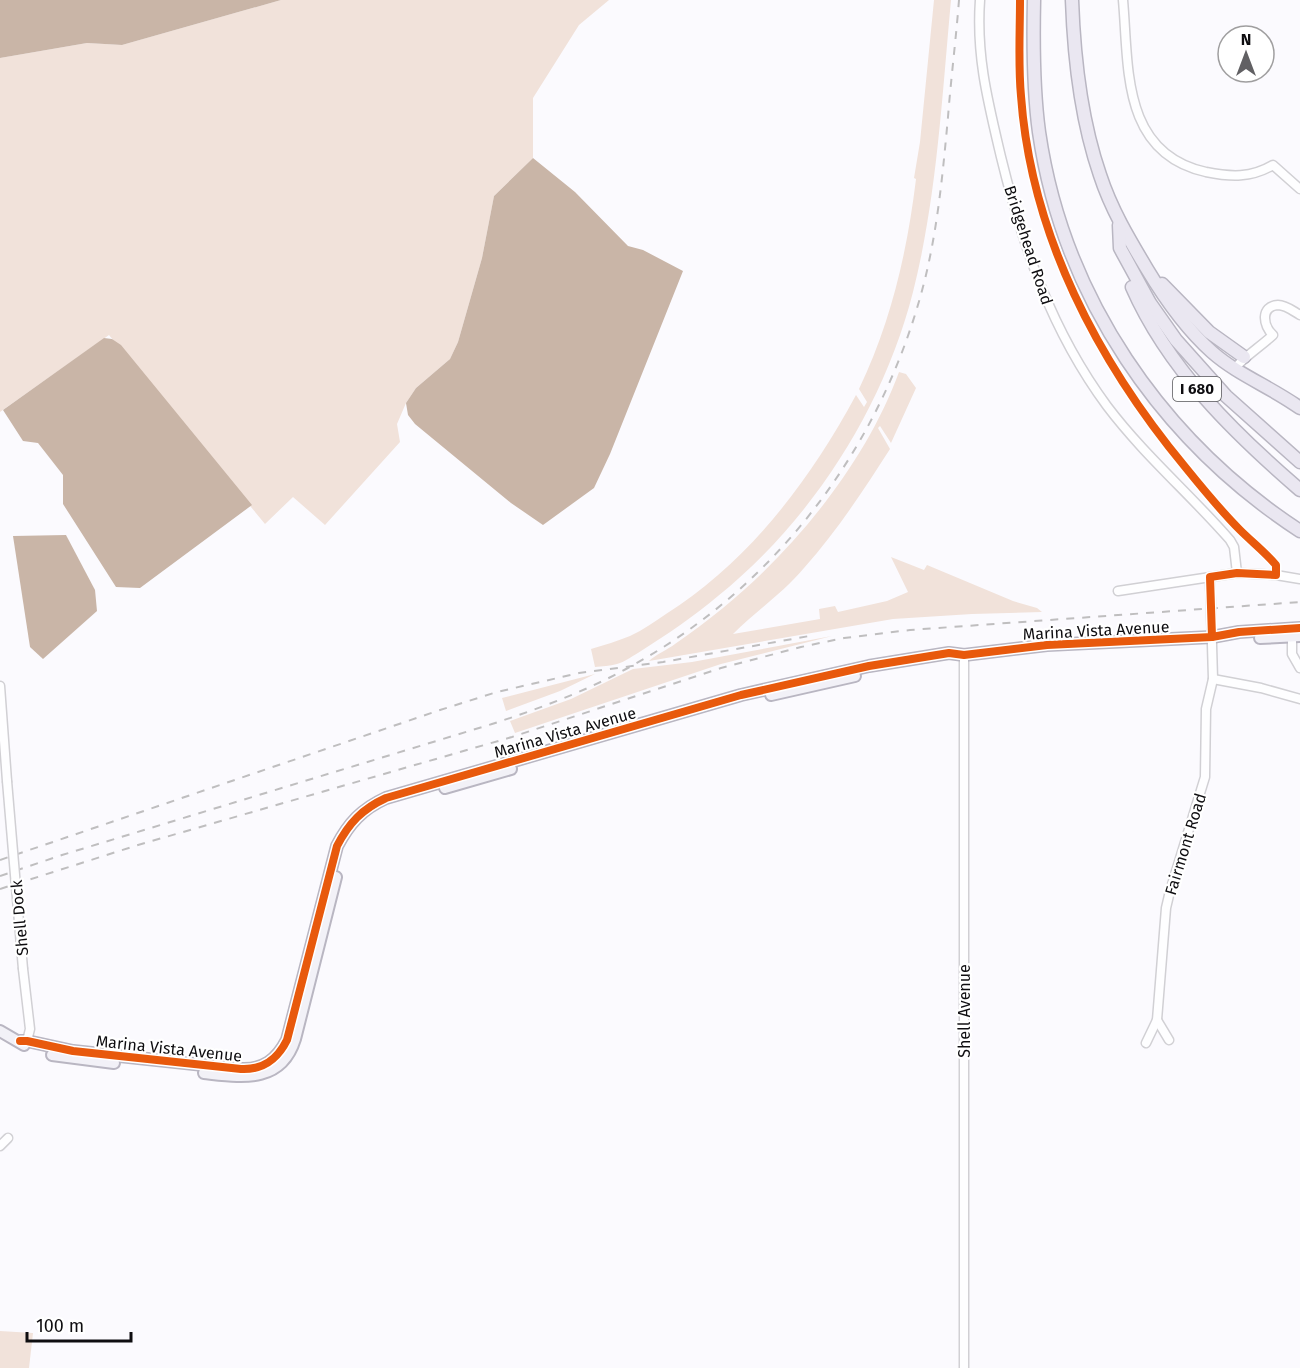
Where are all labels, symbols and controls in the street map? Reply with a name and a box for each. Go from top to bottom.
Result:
north arrow [1216,24,1276,84]
text: N [1241,30,1251,49]
street label: Bridgehead Road [1000,183,1057,307]
road number: I 680 [1173,377,1221,401]
street label: Marina Vista Avenue [1022,617,1170,644]
street label: Marina Vista Avenue [492,703,638,762]
street label: Fairmont Road [1161,791,1210,897]
street label: Shell Dock [7,879,32,957]
street label: Shell Avenue [955,964,974,1058]
street label: Marina Vista Avenue [95,1031,243,1066]
scale bar [27,1305,130,1343]
text: 100 m [36,1315,84,1337]

